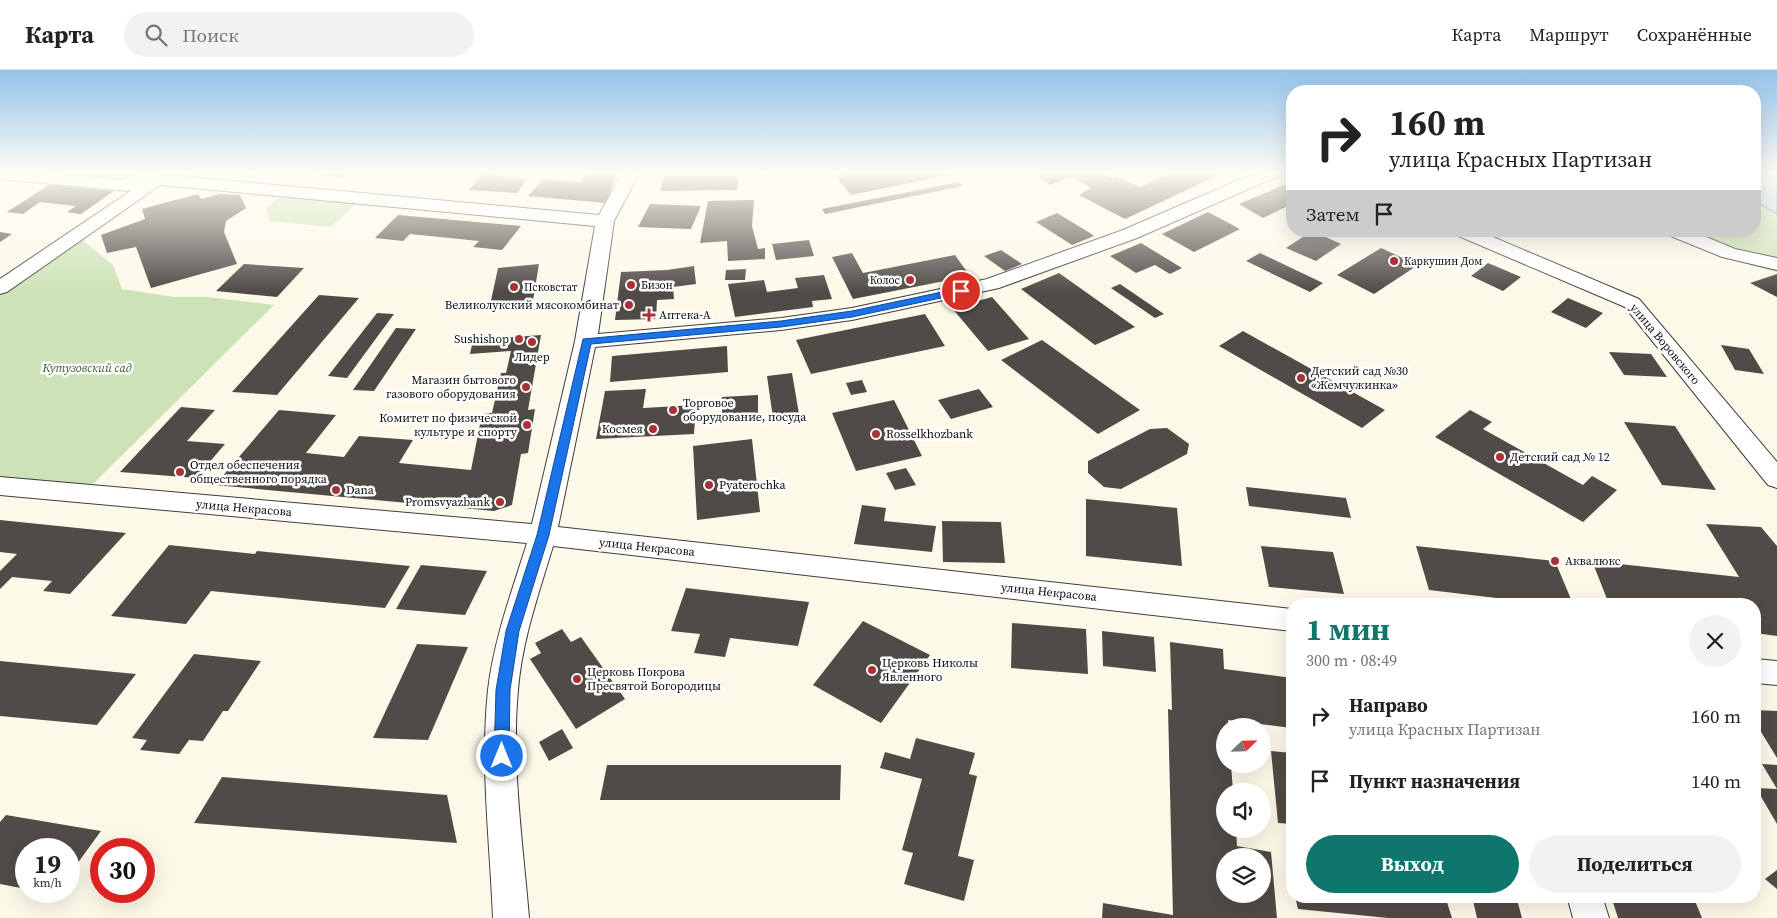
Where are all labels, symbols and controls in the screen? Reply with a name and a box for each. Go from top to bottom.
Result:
search box [124,12,474,57]
text: Карта [25,18,94,51]
icon: search [142,21,170,49]
text: Поиск [182,22,239,48]
text: Карта [1452,22,1501,47]
text: Маршрут [1529,22,1609,47]
text: Сохранённые [1637,22,1752,47]
text: 160 m [1389,99,1485,147]
icon: right [1306,105,1371,170]
text: улица Красных Партизан [1389,144,1652,174]
icon: arrive [1370,200,1398,228]
text: Затем [1306,201,1360,227]
place label: Каркушин Дом [1404,254,1482,269]
marker: Каркушин Дом [1388,255,1400,267]
pin [940,270,982,312]
place label: Колос [870,273,901,288]
marker: Колос [904,274,916,286]
icon: arrive [947,277,975,305]
place label: Бизон [641,278,673,293]
marker: Бизон [625,279,637,291]
place label: Псковстат [524,280,578,295]
marker: Псковстат [508,281,520,293]
place label: Великолукский мясокомбинат [445,297,620,313]
marker: Великолукский мясокомбинат [623,299,635,311]
street label: улица Воровского [1626,300,1704,388]
place label: Аптека-А [659,307,711,323]
marker: Аптека-А [643,309,655,321]
place label: Sushishop [454,331,509,347]
marker: Sushishop [513,333,525,345]
marker: Лидер [526,336,538,348]
place label: Лидер [514,349,550,365]
park label: Кутузовский сад [41,360,132,376]
place label: Детский сад №30 «Жемчужинка» [1311,363,1408,393]
place label: Магазин бытового газового оборудования [386,372,516,402]
marker: Детский сад №30 «Жемчужинка» [1295,372,1307,384]
marker: Магазин бытового газового оборудования [520,381,532,393]
place label: Торговое оборудование, посуда [683,395,807,425]
marker: Торговое оборудование, посуда [667,404,679,416]
place label: Комитет по физической культуре и спорту [379,410,518,440]
marker: Комитет по физической культуре и спорту [521,419,533,431]
place label: Космея [602,421,643,437]
marker: Космея [647,423,659,435]
place label: Rosselkhozbank [886,426,973,442]
marker: Rosselkhozbank [870,428,882,440]
place label: Детский сад № 12 [1510,449,1610,465]
marker: Детский сад № 12 [1494,451,1506,463]
place label: Отдел обеспечения общественного порядка [190,457,328,487]
marker: Отдел обеспечения общественного порядка [174,466,186,478]
place label: Pyaterochka [719,477,786,493]
marker: Pyaterochka [703,479,715,491]
place label: Dana [346,482,375,498]
marker: Dana [330,484,342,496]
place label: Promsvyazbank [405,494,490,510]
street label: улица Некрасова [195,496,293,520]
marker: Promsvyazbank [494,496,506,508]
street label: улица Некрасова [598,534,697,560]
place label: Аквалюкс [1565,553,1621,569]
marker: Аквалюкс [1549,555,1561,567]
street label: улица Некрасова [1000,579,1099,605]
text: 1 мин [1306,609,1390,650]
button: close [1689,615,1741,667]
text: 300 m · 08:49 [1306,649,1397,671]
place label: Церковь Николы Явленного [882,655,978,685]
place label: Церковь Покрова Пресвятой Богородицы [587,664,721,694]
marker: Церковь Николы Явленного [866,664,878,676]
marker: Церковь Покрова Пресвятой Богородицы [571,673,583,685]
text: Направо [1349,692,1428,718]
icon: right [1306,702,1334,730]
text: 160 m [1691,703,1741,729]
north arrow [1216,718,1271,772]
map controls [1216,718,1271,903]
text: улица Красных Партизан [1349,718,1540,740]
position arrow [475,729,527,781]
icon: arrive [1306,767,1334,795]
text: Пункт назначения [1349,768,1520,794]
text: 140 m [1691,768,1741,794]
button: sound [1216,783,1271,838]
button: Выход [1306,835,1519,893]
button: Поделиться [1529,835,1741,893]
speed limit sign: 30 [90,838,155,903]
text: 19 [34,847,61,881]
button: layers [1216,848,1271,903]
text: km/h [33,875,62,891]

